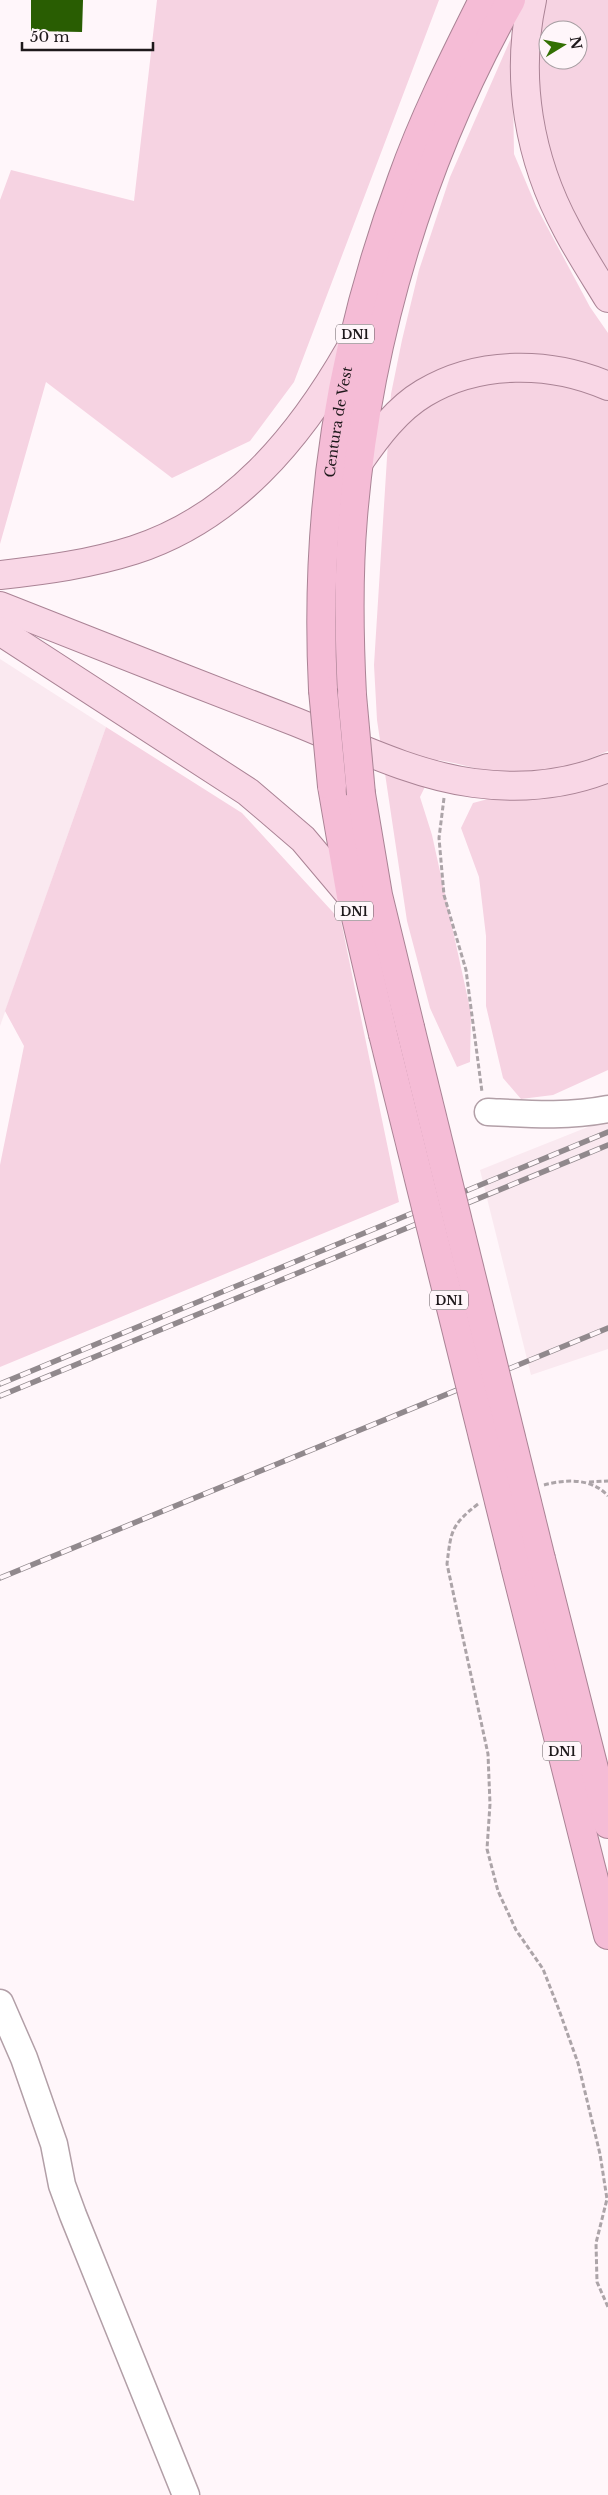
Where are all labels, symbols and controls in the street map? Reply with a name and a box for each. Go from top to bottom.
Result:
scale bar [22,20,154,52]
north arrow [538,20,588,70]
text: 50 m [30,27,70,46]
text: N [566,35,586,51]
road number: DN1 [336,324,374,344]
street label: Centura de Vest [321,364,356,479]
road number: DN1 [335,901,373,920]
road number: DN1 [430,1290,468,1310]
road number: DN1 [543,1742,581,1760]

